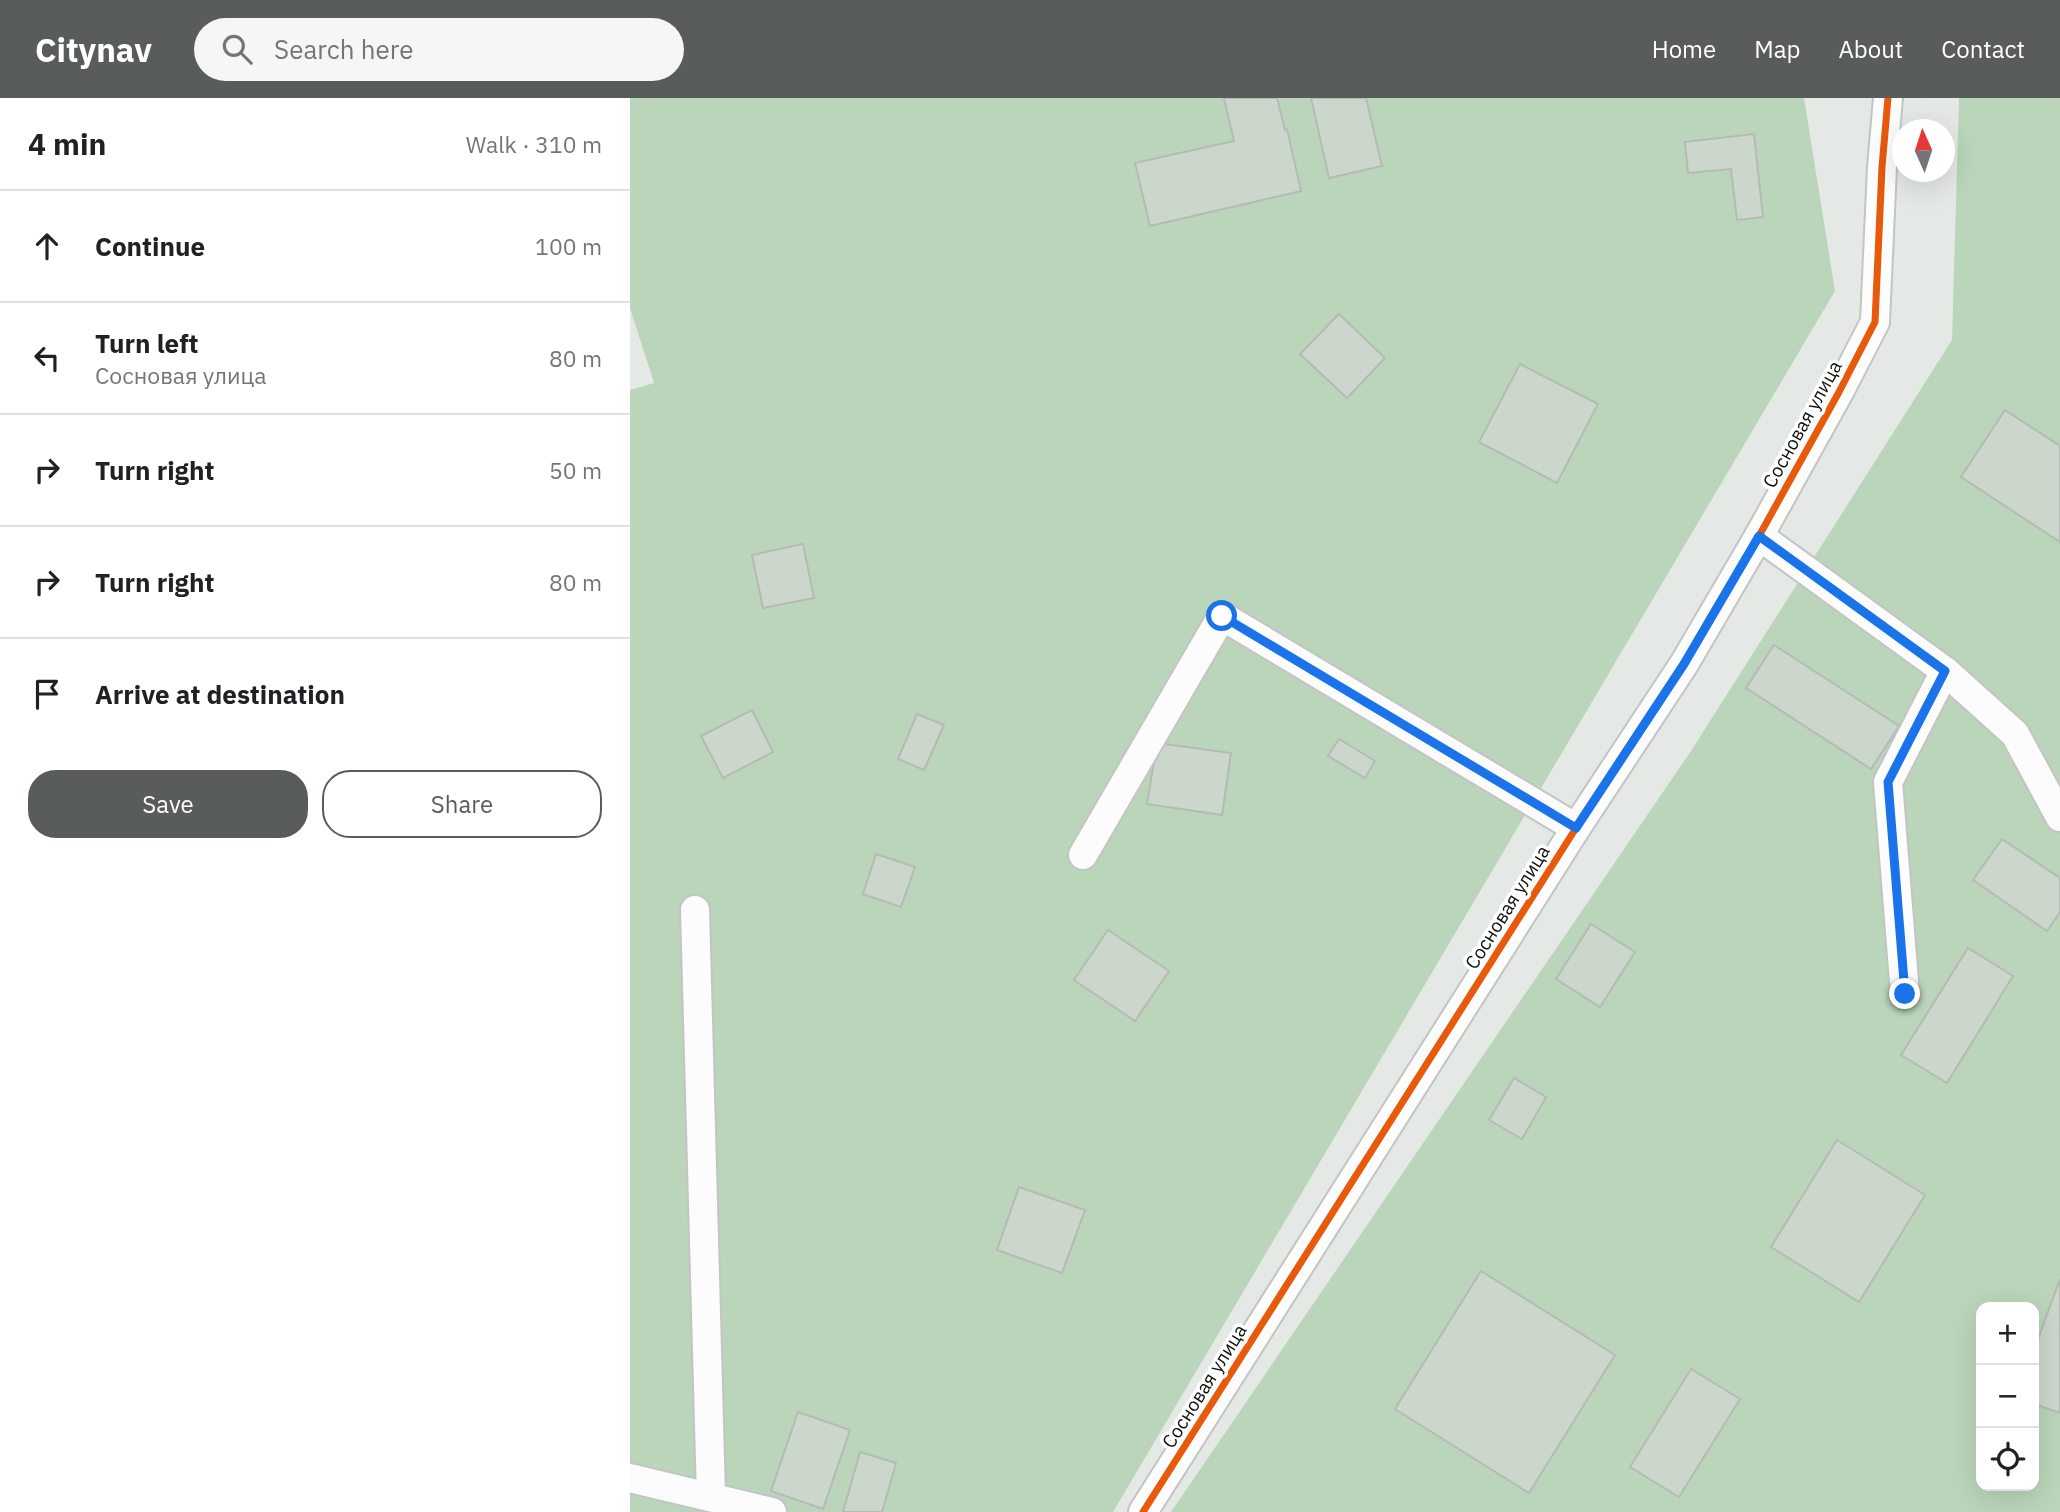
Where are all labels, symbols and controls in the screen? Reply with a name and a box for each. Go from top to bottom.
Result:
search box [194,18,684,81]
text: Citynav [35,28,152,71]
icon: search [218,30,256,68]
text: Search here [274,32,413,66]
text: Home [1652,33,1716,65]
text: Map [1754,33,1800,65]
text: About [1838,33,1903,65]
text: Contact [1941,33,2025,65]
north arrow [1892,119,1955,182]
text: 4 min [28,124,106,163]
text: Walk · 310 m [466,129,602,159]
icon: ahead [28,227,66,265]
text: Continue [95,229,205,263]
text: 100 m [535,231,602,261]
text: Turn left [95,326,198,360]
icon: left [28,339,66,377]
text: 80 m [549,343,602,373]
street label: Сосновая улица [1757,356,1847,492]
text: Сосновая улица [95,360,267,390]
icon: right [28,451,66,489]
text: Turn right [95,453,214,487]
text: 50 m [549,455,602,485]
icon: right [28,563,66,601]
text: Turn right [95,565,214,599]
text: 80 m [549,567,602,597]
route start [1206,600,1237,631]
icon: arrive [28,675,66,713]
text: Arrive at destination [95,677,345,711]
button: Save [28,770,308,838]
button: Share [322,770,602,838]
street label: Сосновая улица [1459,841,1555,973]
route end [1889,978,1920,1009]
map controls [1976,1302,2039,1491]
button: + [1976,1302,2039,1365]
street label: Сосновая улица [1156,1320,1252,1452]
button: − [1976,1365,2039,1428]
button: locate [1976,1428,2039,1491]

